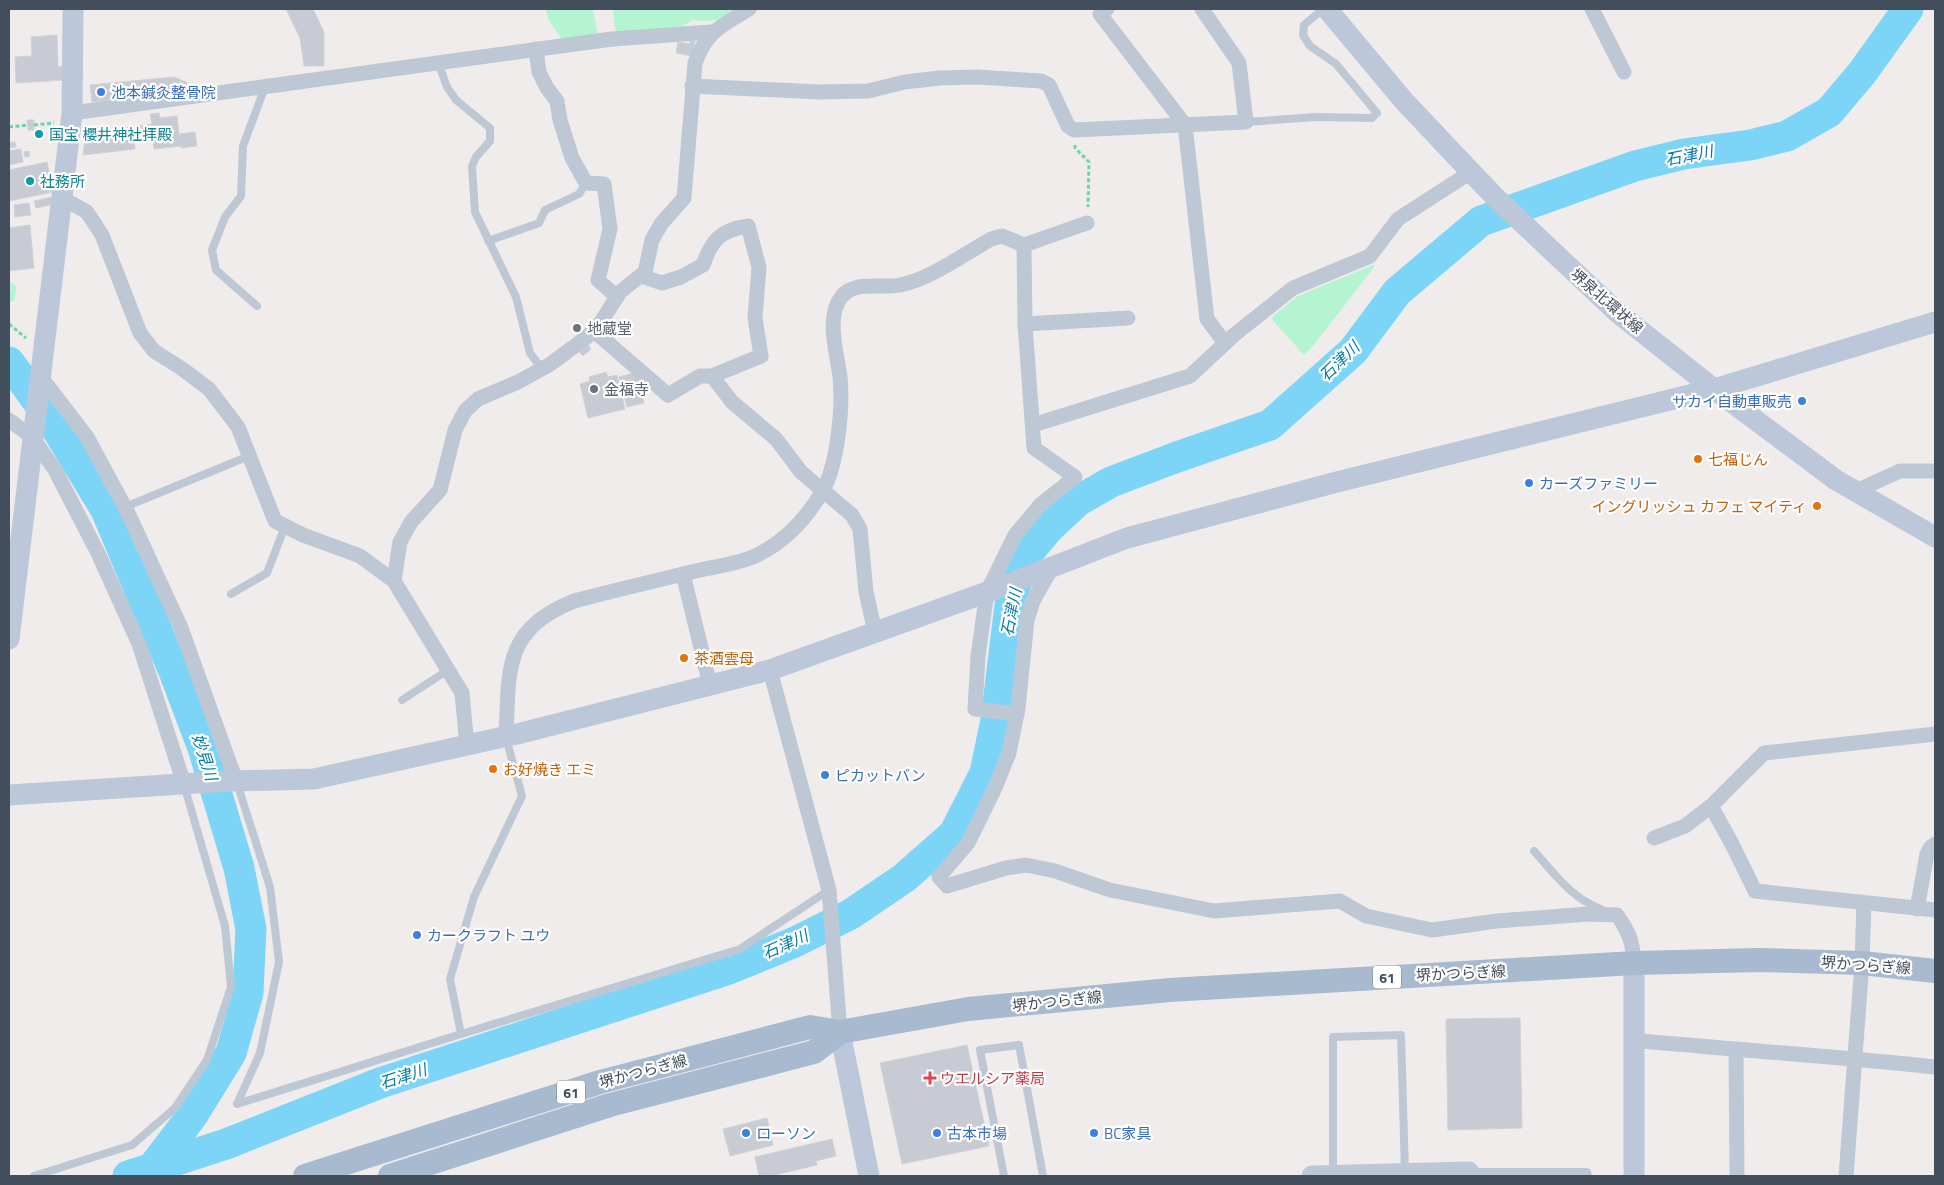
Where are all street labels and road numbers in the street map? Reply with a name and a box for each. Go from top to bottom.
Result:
street label: 堺泉北環状線 [1565,263,1649,339]
street label: 堺かつらぎ線 [1820,950,1912,980]
street label: 堺かつらぎ線 [1415,959,1507,987]
road number: 61 [1373,966,1401,989]
street label: 堺かつらぎ線 [1011,985,1103,1017]
street label: 堺かつらぎ線 [597,1048,689,1094]
road number: 61 [557,1080,585,1104]

